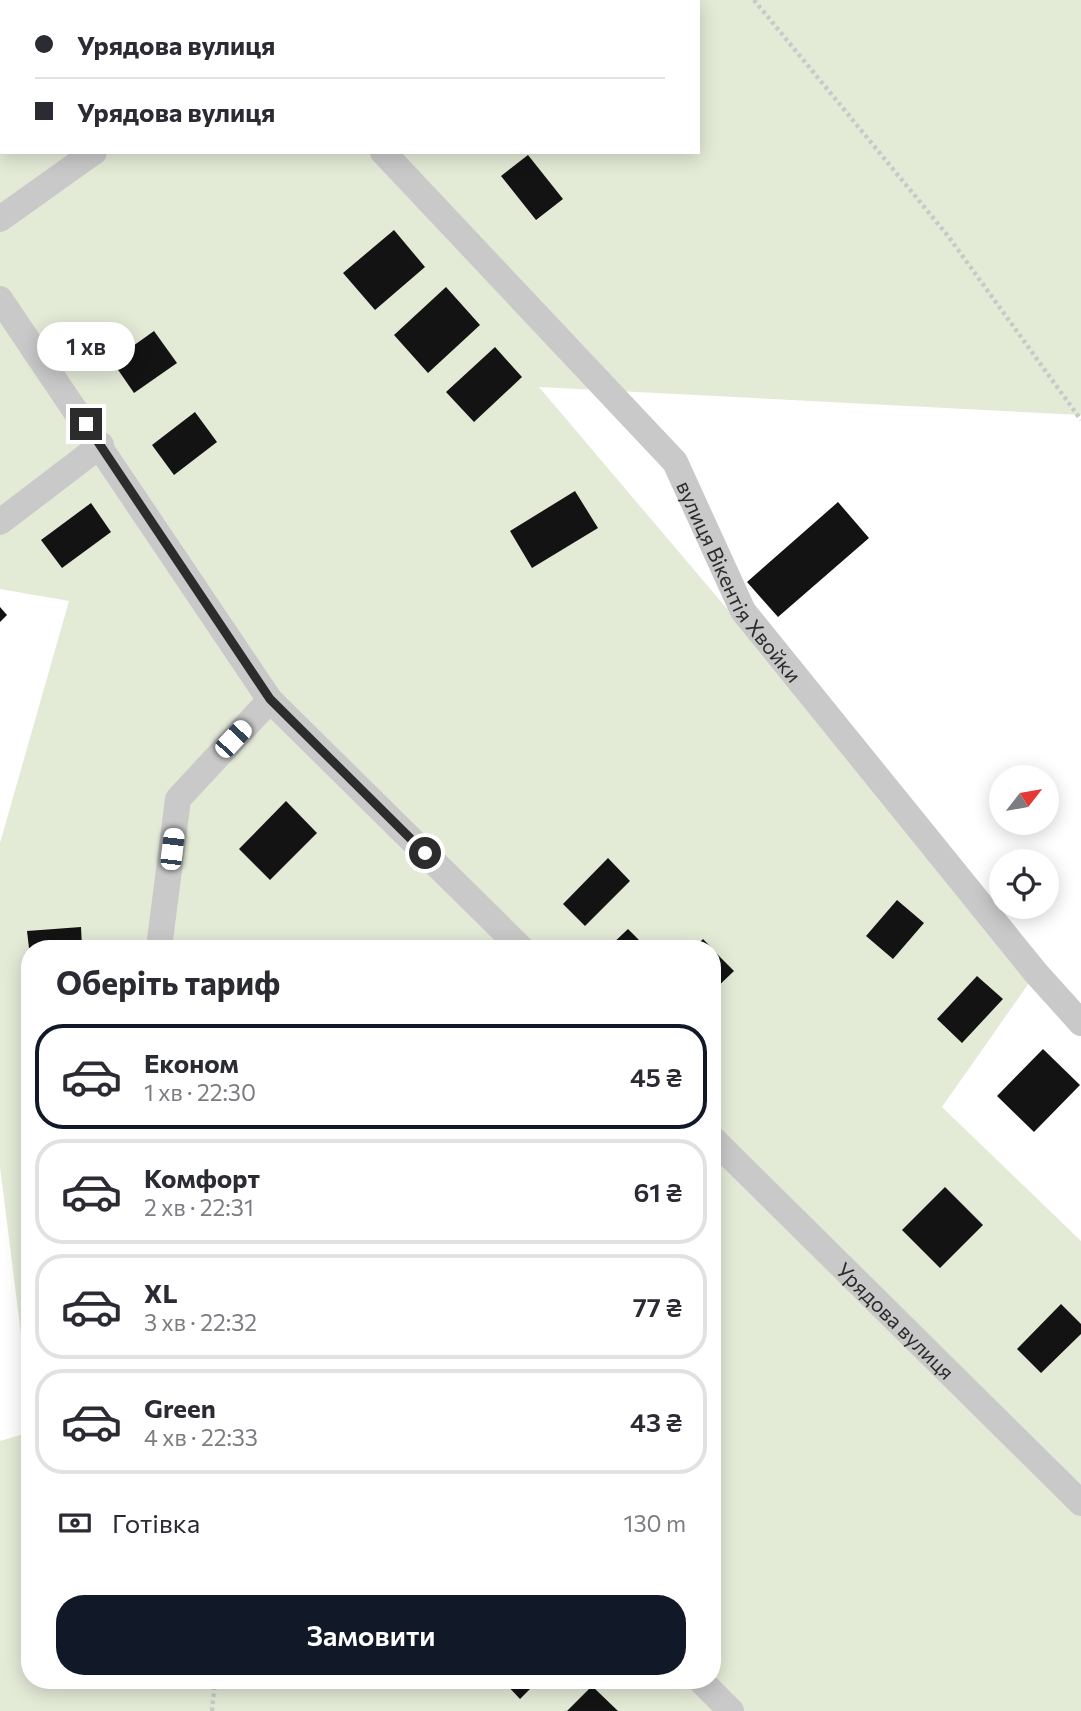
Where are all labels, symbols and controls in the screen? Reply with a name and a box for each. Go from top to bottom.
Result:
text: Урядова вулиця [77,29,275,60]
text: Урядова вулиця [77,96,275,127]
callout: 1 хв [37,322,135,372]
text: 1 хв [66,332,106,360]
route end [70,408,102,440]
street label: вулиця Вікентія Хвойки [673,476,807,686]
car [211,716,256,762]
north arrow [989,765,1059,835]
map controls [989,765,1059,919]
car [160,827,185,871]
route start [409,837,441,869]
button: locate [989,849,1059,919]
text: Оберіть тариф [56,962,280,1002]
icon: car [60,1045,123,1108]
text: Економ [144,1047,239,1078]
text: 45 ₴ [630,1061,682,1092]
text: 1 хв · 22:30 [144,1078,256,1106]
icon: car [60,1160,123,1223]
text: Комфорт [144,1162,260,1193]
text: 61 ₴ [633,1176,682,1207]
text: 2 хв · 22:31 [144,1193,254,1221]
street label: Урядова вулиця [832,1256,960,1384]
icon: car [60,1275,123,1338]
text: XL [144,1277,178,1308]
text: 77 ₴ [633,1291,682,1322]
text: 3 хв · 22:32 [144,1308,257,1336]
icon: car [60,1390,123,1453]
text: Green [144,1392,216,1423]
text: 43 ₴ [630,1406,682,1437]
text: 4 хв · 22:33 [144,1423,258,1451]
icon: cash [56,1504,94,1542]
text: Готівка [112,1507,200,1538]
text: 130 m [624,1509,686,1537]
button: Замовити [56,1595,686,1675]

